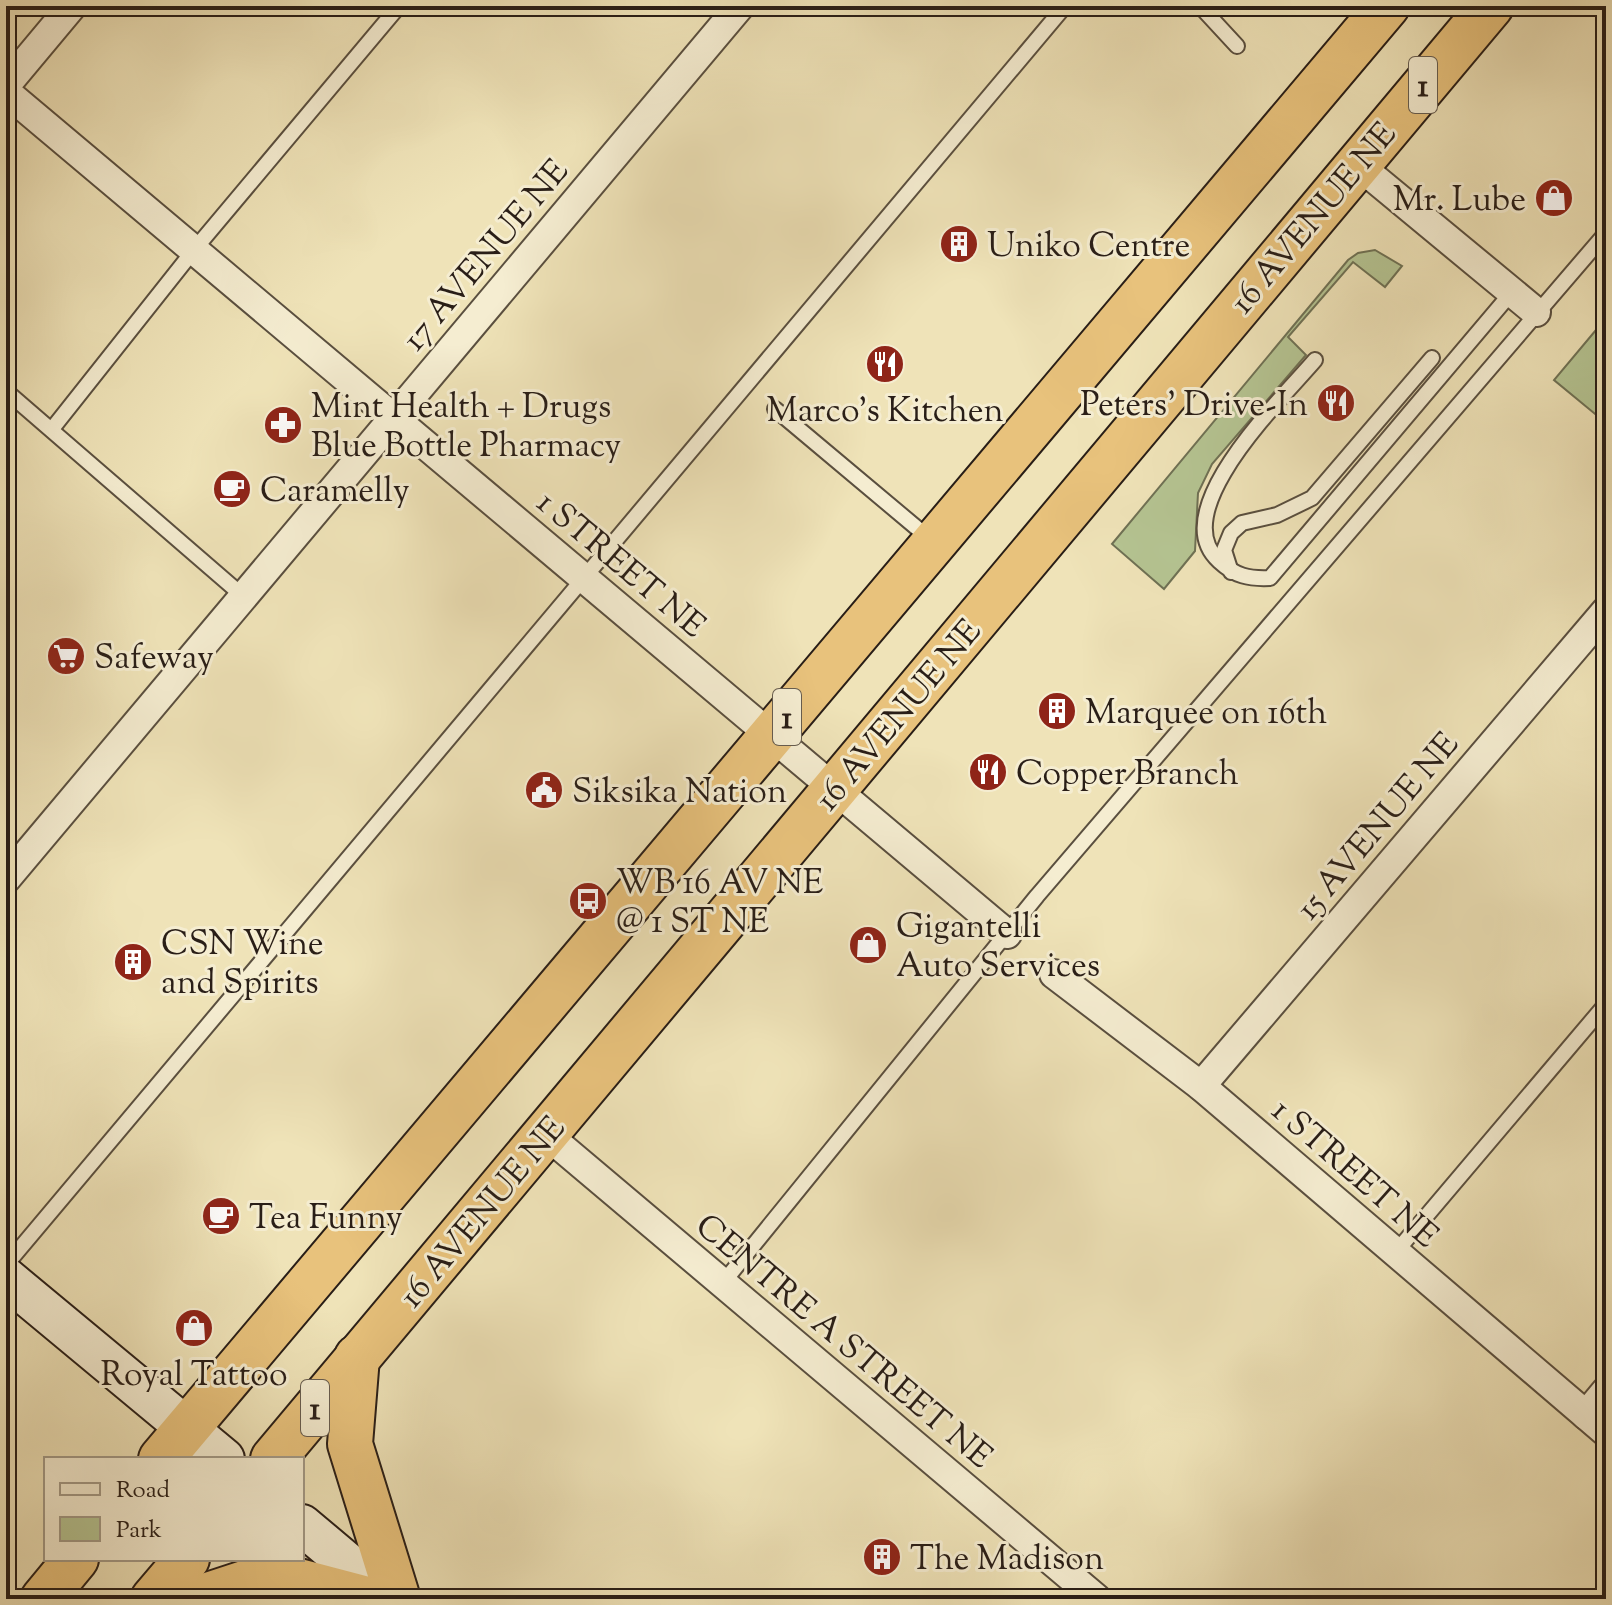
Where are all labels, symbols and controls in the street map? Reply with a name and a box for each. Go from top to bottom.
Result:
road number: 1 [1409,57,1437,113]
street label: 16 AVENUE NE [1220,113,1410,326]
street label: 17 AVENUE NE [392,150,582,363]
place label: Mr. Lube [1393,177,1526,226]
shop icon: Mr. Lube [1533,177,1575,219]
building icon: Uniko Centre [938,223,980,265]
place label: Uniko Centre [987,223,1190,272]
restaurant icon: Marco's Kitchen [864,343,906,385]
place label: Peters' Drive-In [1080,382,1308,431]
restaurant icon: Peters' Drive-In [1315,382,1357,424]
place label: Mint Health + Drugs Blue Bottle Pharmacy [311,384,621,472]
place label: Marco's Kitchen [766,388,1004,437]
pharmacy icon: Mint Health + Drugs Blue Bottle Pharmacy [262,404,304,446]
cafe icon: Caramelly [211,468,253,510]
place label: Caramelly [260,468,410,517]
street label: 1 STREET NE [525,480,715,651]
street label: 16 AVENUE NE [805,610,995,823]
supermarket icon: Safeway [45,635,87,677]
place label: Safeway [94,635,214,684]
road number: 1 [773,689,801,745]
building icon: Marquee on 16th [1036,690,1078,732]
place label: Marquee on 16th [1085,690,1327,739]
street label: 15 AVENUE NE [1286,723,1472,932]
restaurant icon: Copper Branch [967,751,1009,793]
place label: Copper Branch [1016,751,1239,800]
public building icon: Siksika Nation [523,769,565,811]
place label: Siksika Nation [572,769,787,818]
place label: WB 16 AV NE @ 1 ST NE [616,860,823,948]
bus stop icon: WB 16 AV NE @ 1 ST NE [567,880,609,922]
place label: Gigantelli Auto Services [896,904,1100,992]
place label: CSN Wine and Spirits [161,921,324,1009]
shop icon: Gigantelli Auto Services [847,924,889,966]
building icon: CSN Wine and Spirits [112,941,154,983]
street label: 1 STREET NE [1259,1088,1448,1261]
street label: 16 AVENUE NE [389,1107,579,1320]
cafe icon: Tea Funny [200,1195,242,1237]
place label: Tea Funny [249,1195,403,1244]
street label: CENTRE A STREET NE [684,1204,1002,1482]
shop icon: Royal Tattoo [173,1307,215,1349]
place label: Royal Tattoo [100,1352,288,1401]
road number: 1 [301,1380,329,1436]
legend [44,1457,304,1561]
text: Road [116,1474,170,1508]
text: Park [116,1514,162,1548]
building icon: The Madison [861,1536,903,1578]
place label: The Madison [910,1536,1104,1585]

